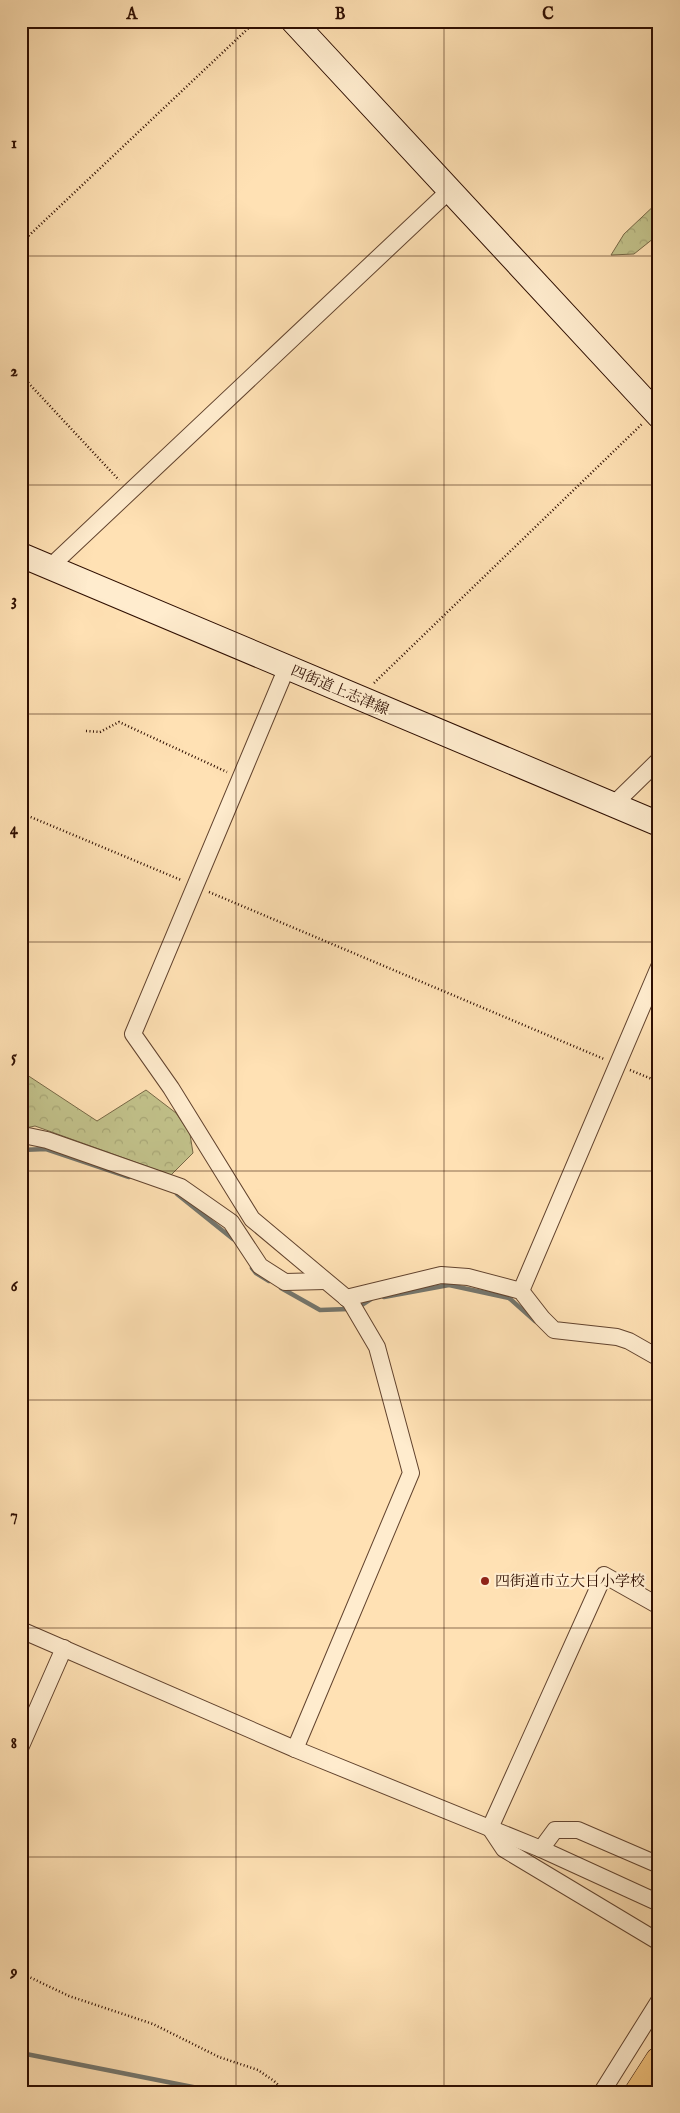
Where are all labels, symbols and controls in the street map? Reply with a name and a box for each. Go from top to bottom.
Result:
text: A [126,5,139,25]
text: B [335,5,346,25]
text: C [542,5,554,25]
text: 1 [11,134,17,154]
text: 2 [10,362,18,382]
text: 3 [11,591,17,611]
street label: 四街道上志津線 [288,661,392,720]
text: 4 [10,820,19,840]
text: 5 [11,1048,17,1068]
text: 6 [11,1277,19,1297]
text: 7 [10,1506,18,1526]
place label: 四街道市立大日小学校 [495,1572,645,1591]
marker: 四街道市立大日小学校 [479,1575,491,1587]
text: 8 [11,1734,17,1754]
text: 9 [10,1963,18,1983]

